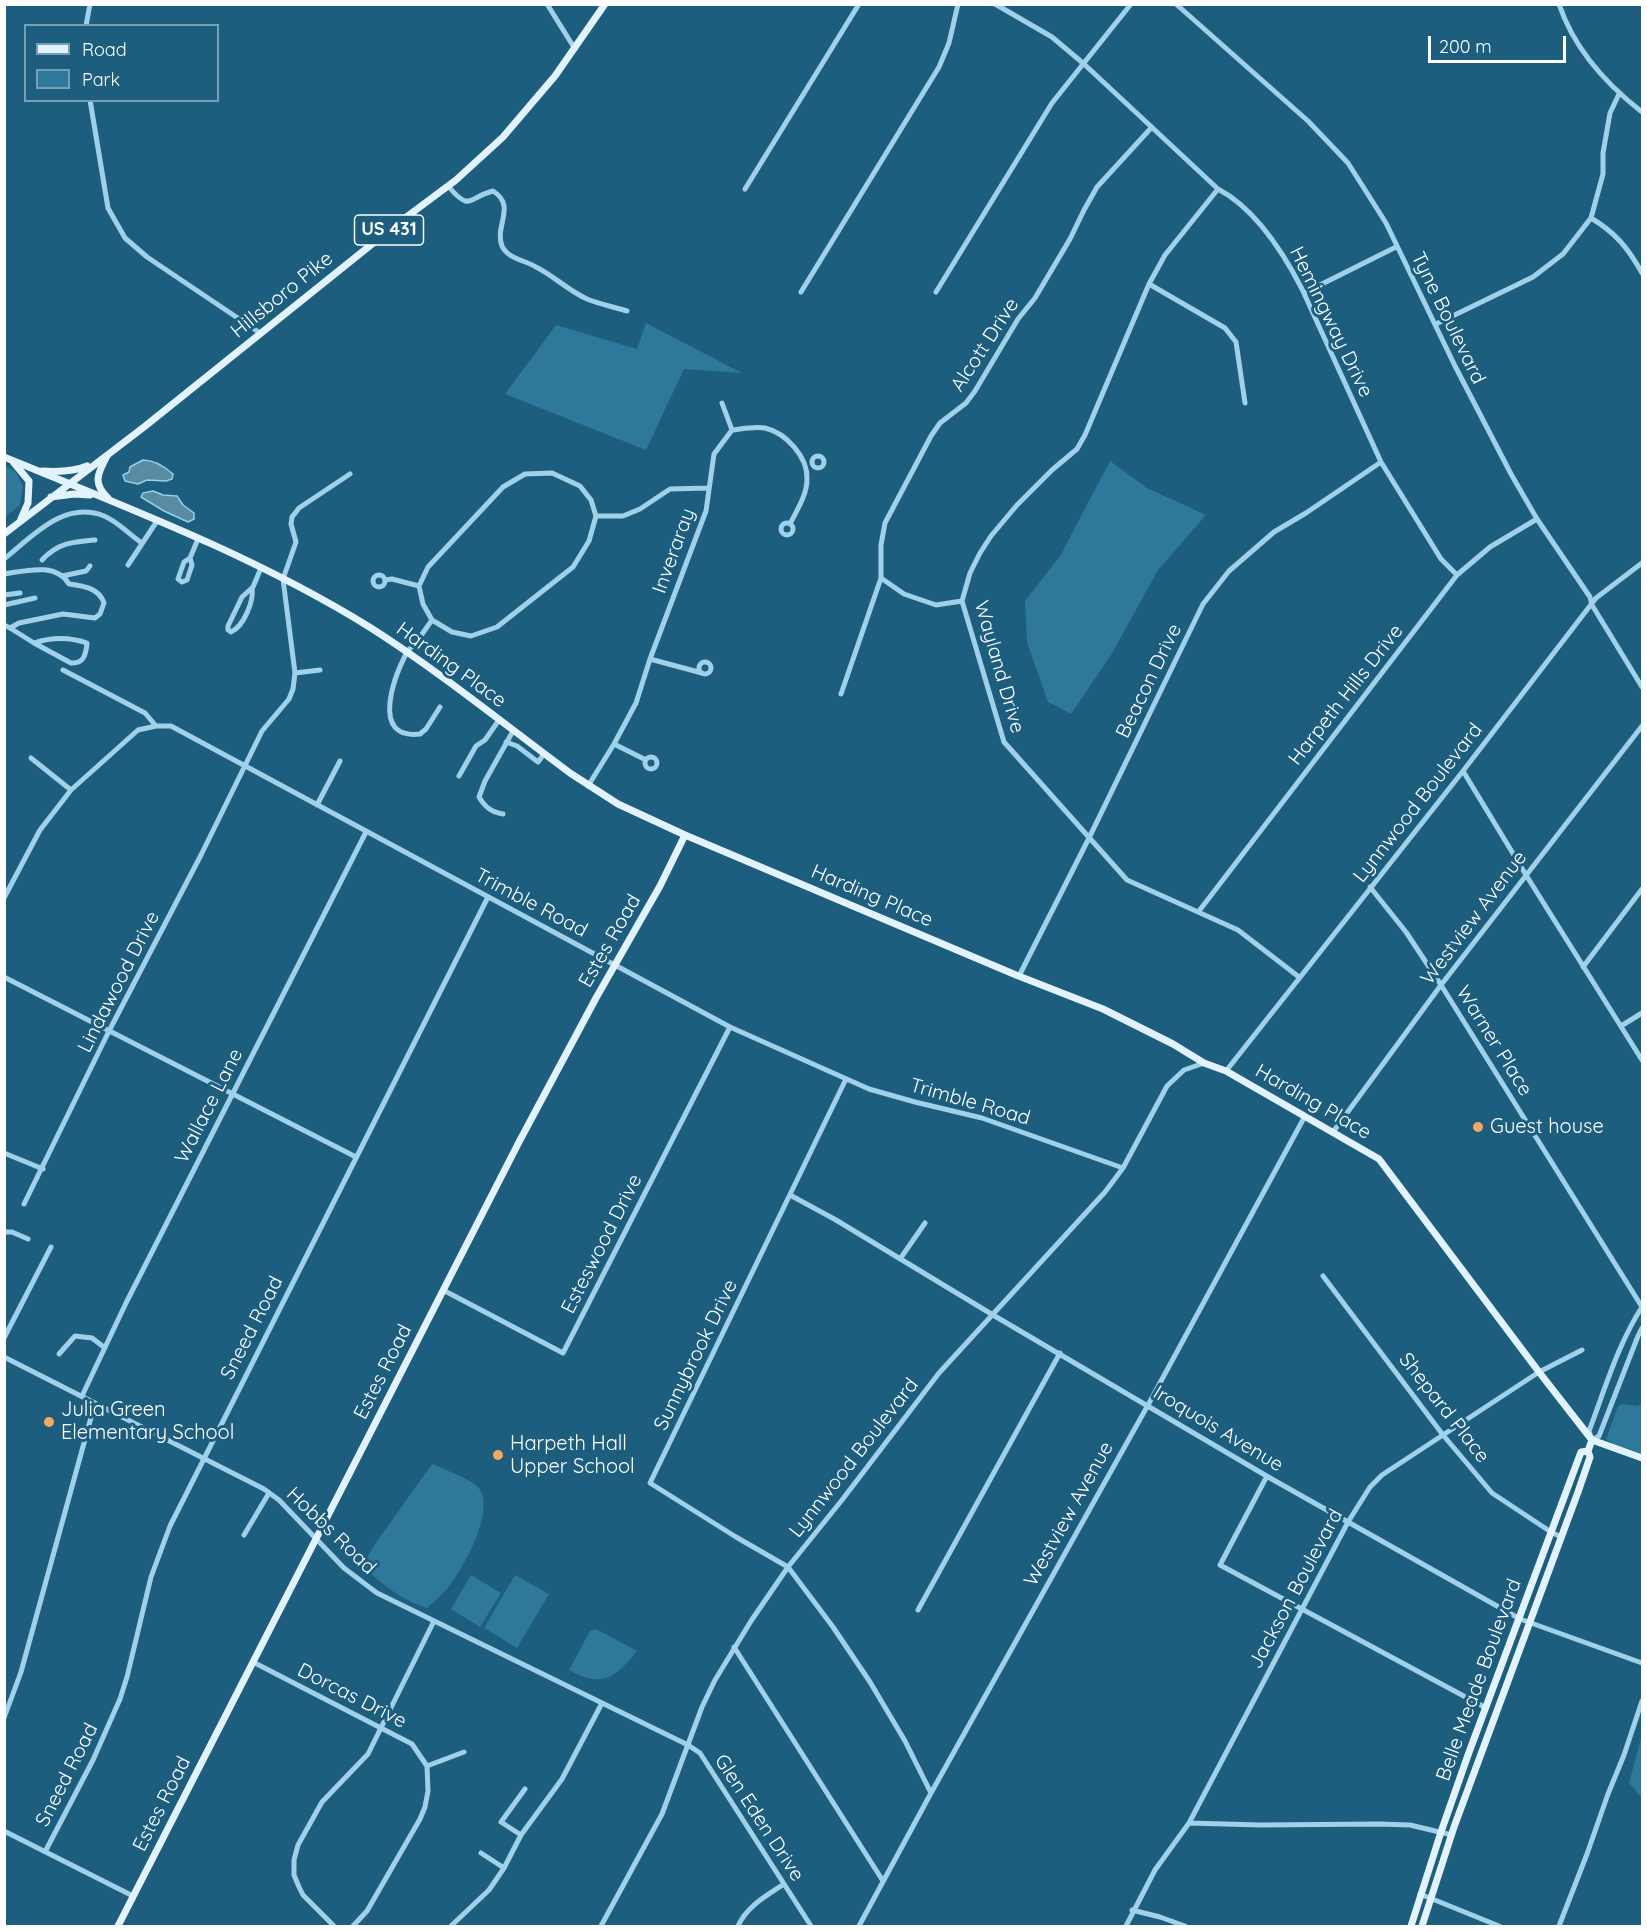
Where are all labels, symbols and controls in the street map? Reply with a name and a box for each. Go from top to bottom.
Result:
legend [24,24,219,102]
scale bar [1431,24,1569,62]
text: 200 m [1439,35,1492,58]
text: Road [82,38,127,61]
text: Park [82,68,120,91]
road number: US 431 [354,215,424,245]
street label: Hemingway Drive [1284,243,1378,401]
street label: Hillsboro Pike [226,247,338,343]
street label: Tyne Boulevard [1406,248,1490,388]
street label: Alcott Drive [946,294,1024,396]
street label: Inveraray [648,505,700,597]
street label: Wayland Drive [969,598,1029,736]
street label: Harding Place [391,617,511,713]
street label: Beacon Drive [1111,620,1187,742]
street label: Harpeth Hills Drive [1284,620,1408,770]
street label: Lynnwood Boulevard [1348,719,1488,887]
street label: Westview Avenue [1416,846,1532,990]
street label: Harding Place [807,860,937,932]
street label: Trimble Road [471,863,591,943]
street label: Estes Road [574,890,646,992]
street label: Lindawood Drive [73,907,165,1057]
street label: Warner Place [1451,982,1537,1100]
street label: Wallace Lane [170,1045,248,1167]
street label: Harding Place [1251,1059,1375,1145]
street label: Trimble Road [907,1073,1033,1131]
place label: Guest house [1490,1115,1604,1139]
marker: Guest house [1471,1120,1485,1134]
street label: Esteswood Drive [557,1170,647,1318]
street label: Sneed Road [216,1272,288,1384]
street label: Sunnybrook Drive [649,1276,743,1434]
street label: Estes Road [349,1321,417,1423]
street label: Shepard Place [1394,1348,1494,1468]
street label: Lynnwood Boulevard [784,1374,924,1542]
street label: Iroquois Avenue [1149,1381,1287,1477]
place label: Julia Green Elementary School [61,1398,234,1445]
marker: Julia Green Elementary School [42,1415,56,1429]
place label: Harpeth Hall Upper School [510,1432,635,1479]
street label: Westview Avenue [1019,1438,1119,1590]
marker: Harpeth Hall Upper School [491,1448,505,1462]
street label: Hobbs Road [281,1482,381,1580]
street label: Jackson Boulevard [1244,1505,1348,1673]
street label: Belle Meade Boulevard [1431,1576,1527,1784]
street label: Dorcas Drive [293,1658,411,1734]
street label: Sneed Road [31,1719,103,1831]
street label: Glen Eden Drive [709,1750,809,1886]
street label: Estes Road [128,1753,196,1855]

